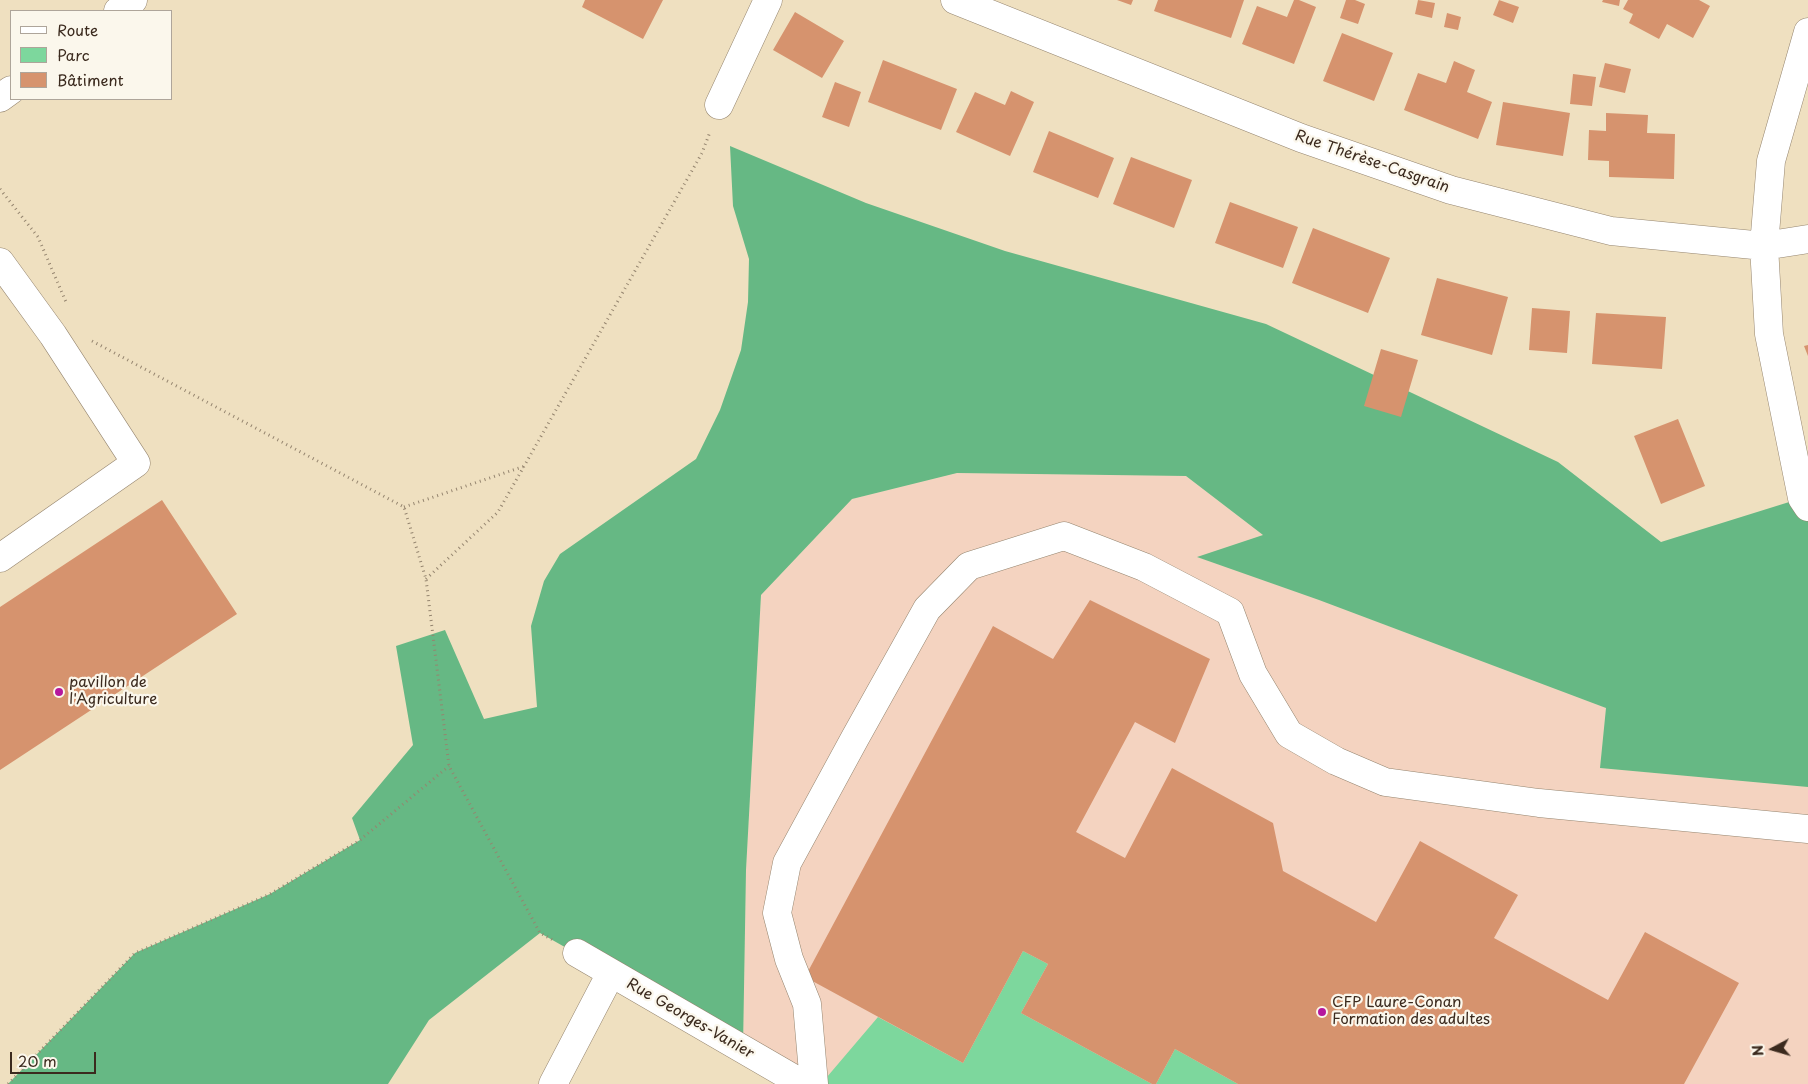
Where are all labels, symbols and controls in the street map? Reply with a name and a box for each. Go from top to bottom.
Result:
legend [10,10,172,100]
text: Route [57,18,98,41]
text: Parc [57,43,90,66]
text: Bâtiment [57,68,124,91]
street label: Rue Thérèse-Casgrain [1292,127,1452,197]
place label: pavillon de l'Agriculture [69,674,157,709]
marker: pavillon de l'Agriculture [53,686,65,698]
street label: Rue Georges-Vanier [623,975,757,1063]
place label: CFP Laure-Conan Formation des adultes [1332,994,1490,1029]
marker: CFP Laure-Conan Formation des adultes [1316,1006,1328,1018]
north arrow [1748,1024,1798,1074]
scale bar [12,1042,99,1074]
text: N [1747,1044,1769,1057]
text: 20 m [18,1049,57,1072]

